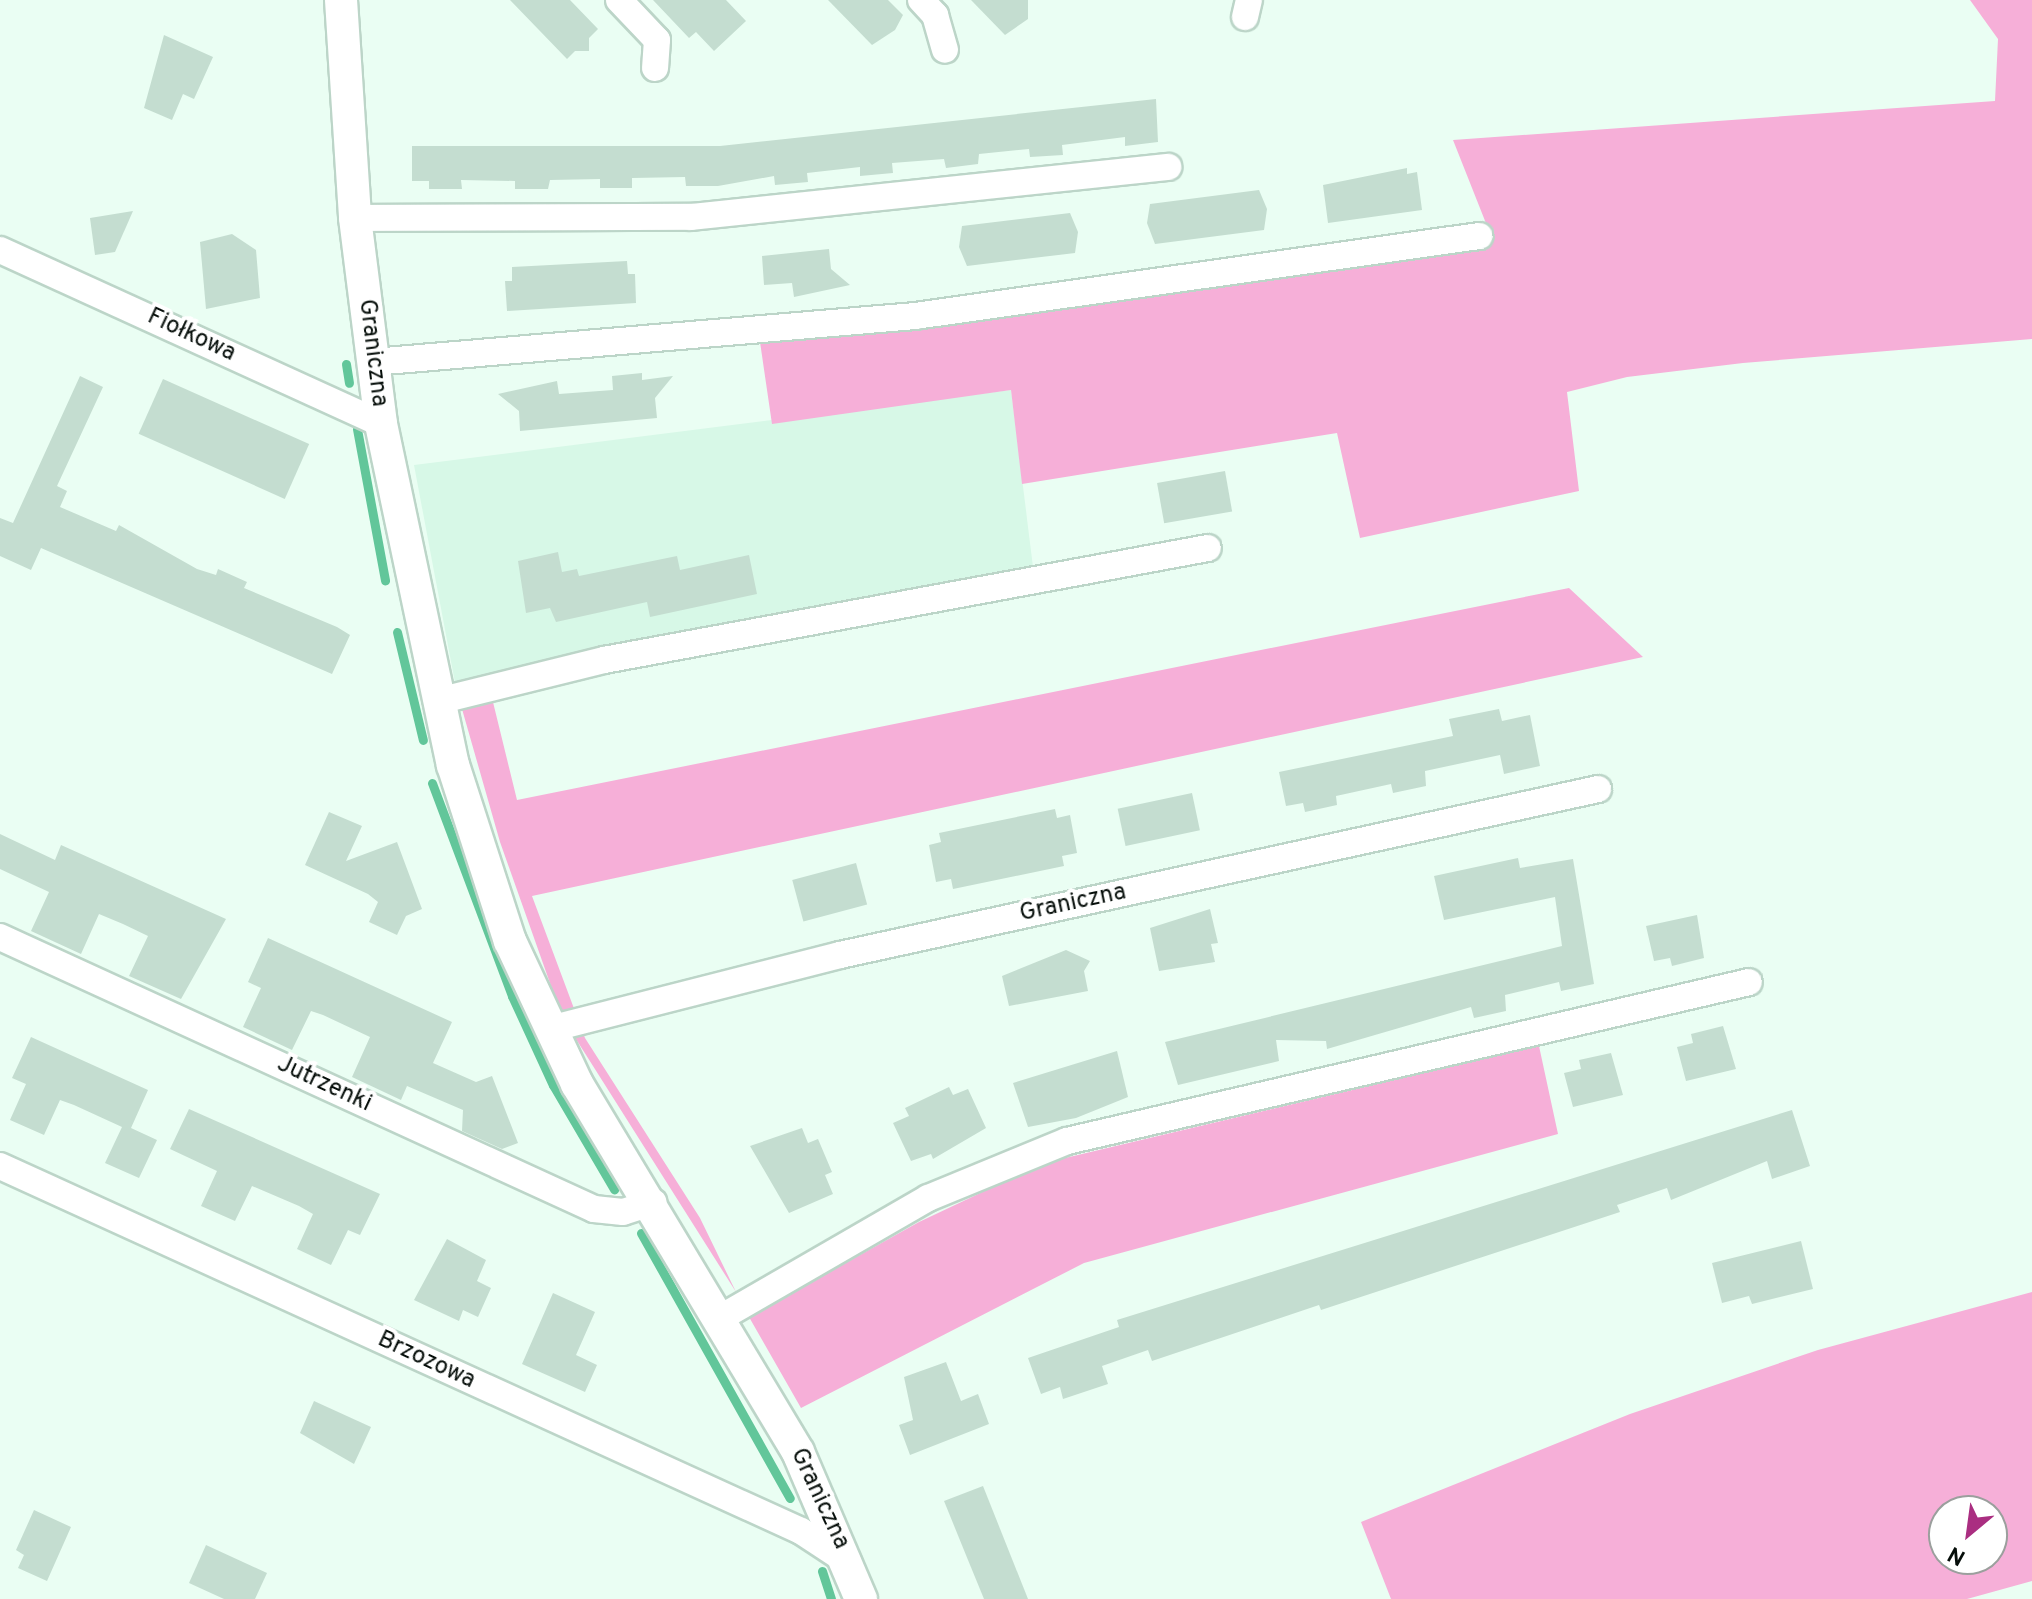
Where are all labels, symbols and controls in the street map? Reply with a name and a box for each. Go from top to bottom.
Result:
street label: Graniczna [351,298,393,408]
street label: Fiołkowa [142,303,240,369]
street label: Graniczna [1017,879,1129,929]
street label: Jutrzenki [272,1051,376,1119]
street label: Brzozowa [373,1326,479,1396]
street label: Graniczna [783,1444,855,1554]
north arrow [1928,1495,2008,1575]
text: N [1944,1539,1971,1570]

